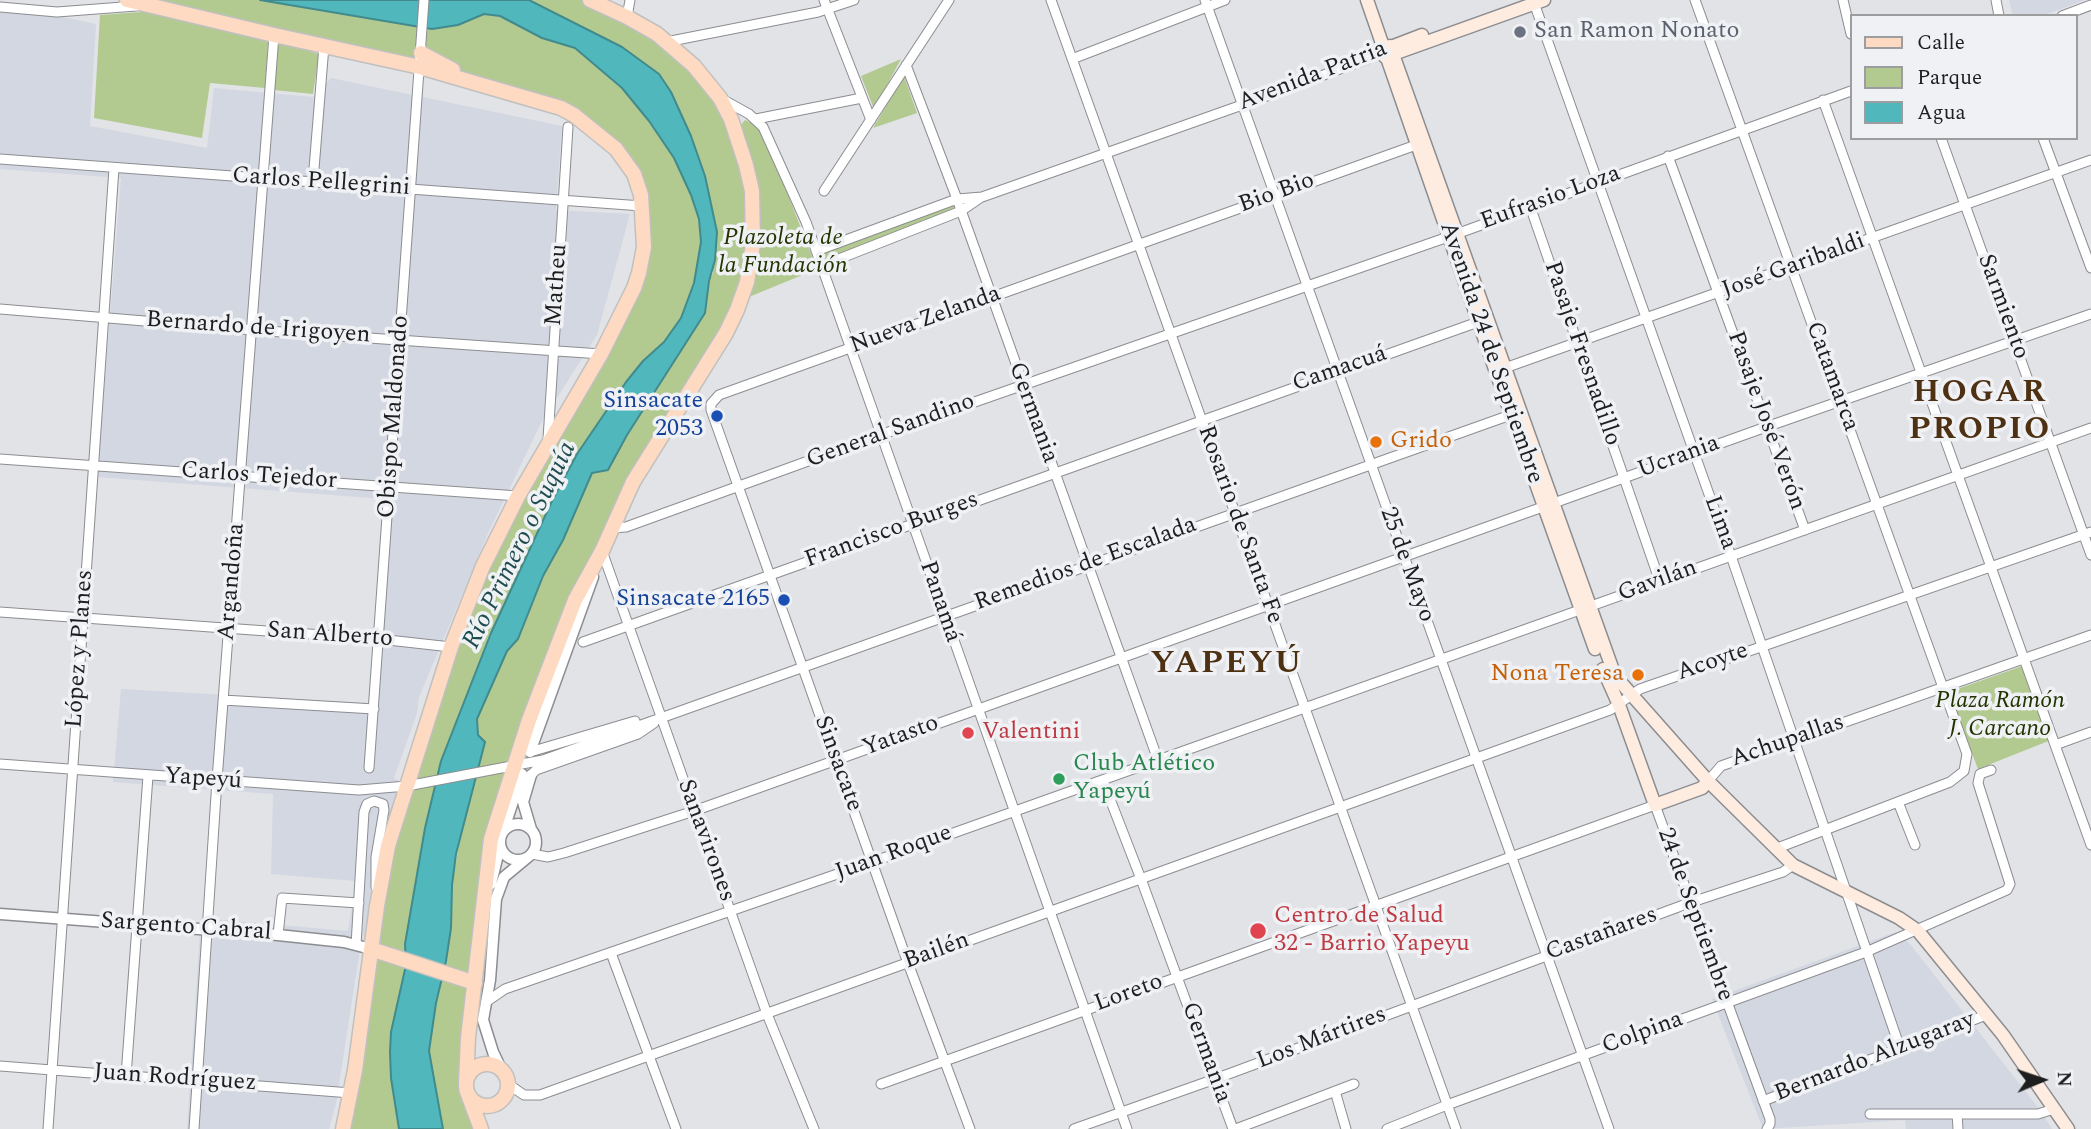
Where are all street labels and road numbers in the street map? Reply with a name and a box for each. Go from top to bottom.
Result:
street label: Avenida Patria [1235,35,1391,119]
street label: Eufrasio Loza [1477,160,1625,238]
street label: Carlos Pellegrini [231,162,411,204]
street label: Bio Bio [1235,167,1319,221]
street label: Avenida 24 de Septiembre [1432,218,1548,488]
street label: José Garibaldi [1719,228,1869,306]
street label: Matheu [541,243,575,327]
street label: Sarmiento [1970,251,2034,363]
street label: Pasaje Fresnadillo [1536,258,1626,450]
street label: Nueva Zelanda [847,280,1005,362]
street label: Bernardo de Irigoyen [145,307,371,351]
street label: Obispo Maldonado [374,315,416,519]
street label: Catamarca [1798,318,1864,436]
street label: Pasaje José Verón [1719,328,1811,514]
street label: Camacuá [1289,340,1391,400]
street label: Germania [1001,359,1063,467]
street label: General Sandino [803,388,979,476]
street label: Rosario de Santa Fe [1190,422,1288,628]
street label: Ucrania [1634,430,1724,486]
street label: Carlos Tejedor [180,457,338,497]
street label: Francisco Burges [801,486,983,576]
street label: Lima [1696,492,1742,554]
street label: 25 de Mayo [1372,504,1440,626]
street label: Remedios de Escalada [971,511,1201,619]
street label: Argandoña [214,522,252,642]
street label: Gavilán [1615,554,1701,610]
street label: Panamá [912,557,966,647]
street label: López y Planes [61,569,101,729]
street label: San Alberto [266,617,394,655]
street label: Acoyte [1674,637,1752,689]
street label: Achupallas [1728,709,1848,775]
street label: Yatasto [859,710,943,764]
street label: Sinsacate [806,712,868,816]
street label: Yapeyú [163,763,243,797]
street label: Sanavirones [670,776,740,906]
street label: Juan Roque [832,820,956,888]
street label: 24 de Septiembre [1649,825,1739,1005]
street label: Castañares [1542,902,1662,968]
street label: Sargento Cabral [100,908,272,948]
street label: Bailén [900,927,974,977]
street label: Loreto [1091,968,1167,1020]
street label: Germania [1174,999,1236,1107]
street label: Los Mártires [1253,1001,1391,1077]
street label: Colpina [1599,1006,1687,1062]
street label: Bernardo Alzugaray [1771,1007,1979,1109]
street label: Juan Rodríguez [92,1059,258,1099]

